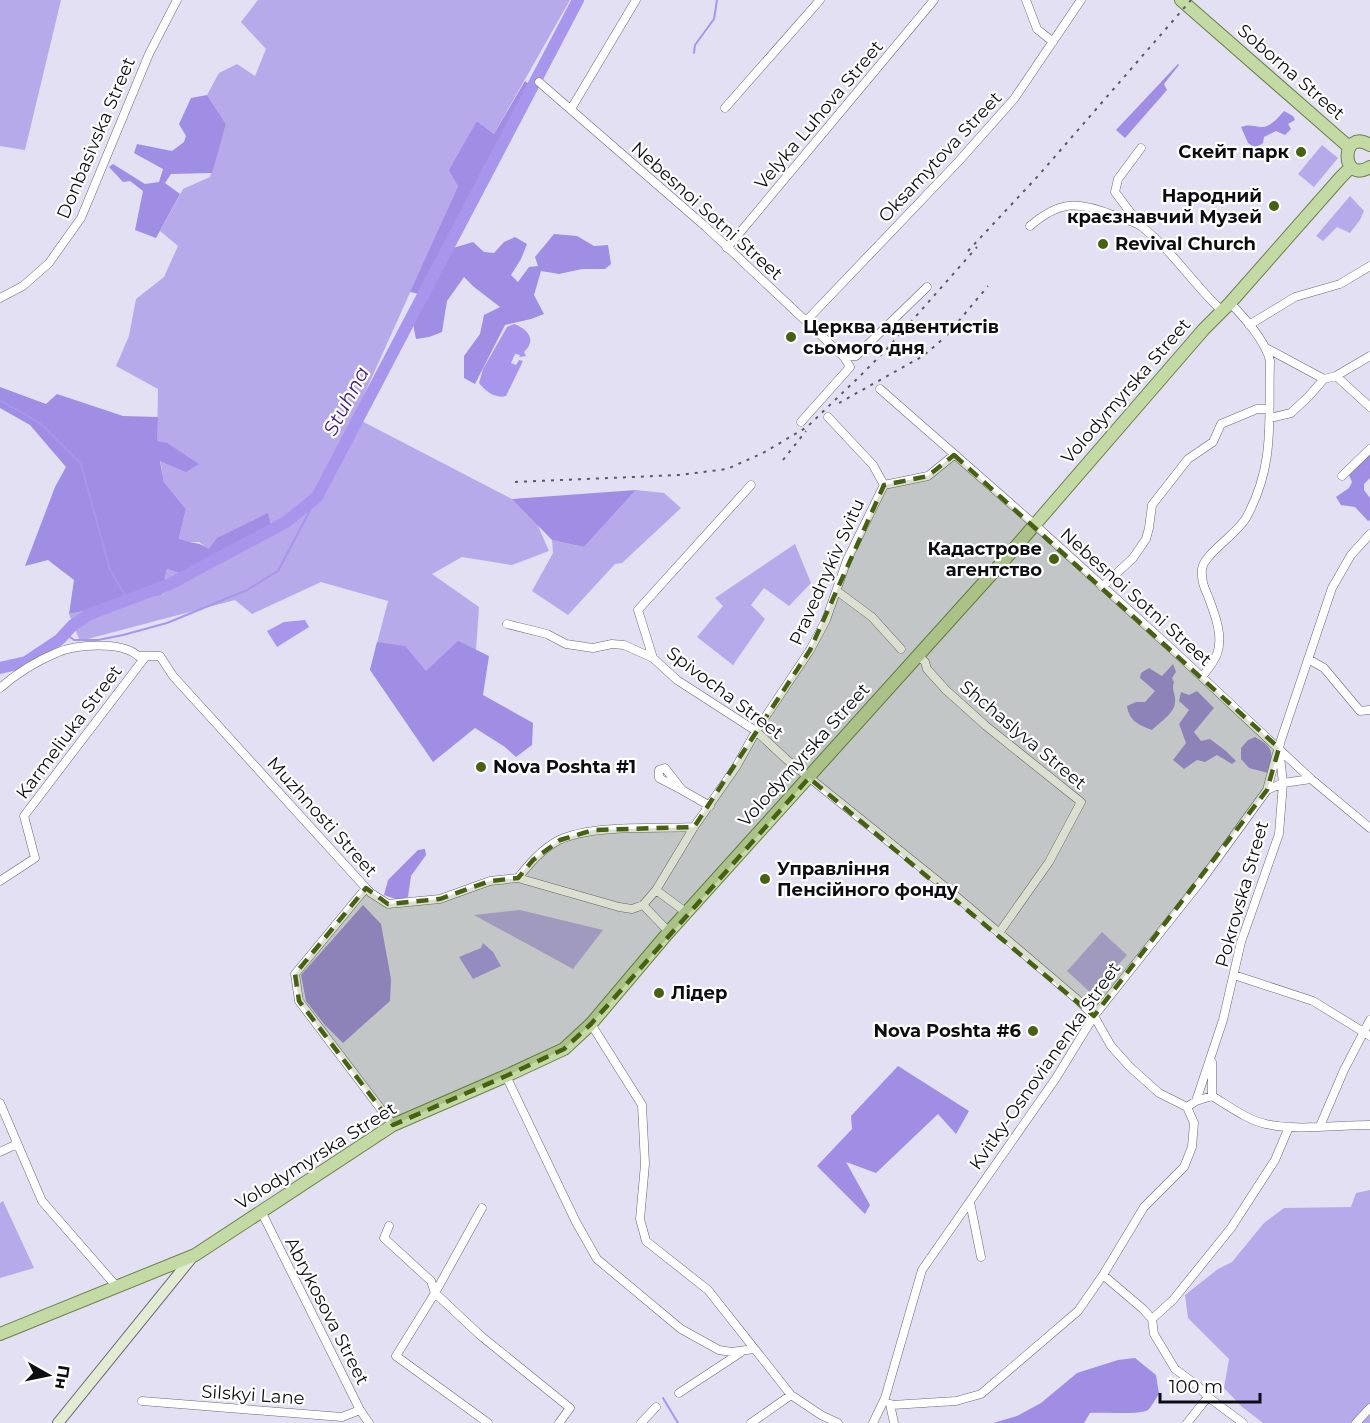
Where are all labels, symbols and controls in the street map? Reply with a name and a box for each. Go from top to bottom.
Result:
street label: Soborna Street [1233,19,1349,125]
street label: Velyka Luhova Street [750,36,888,194]
street label: Donbasivska Street [52,54,140,222]
street label: Oksamytova Street [874,87,1006,227]
street label: Nebesnoi Sotni Street [627,137,787,285]
place label: Скейт парк [1178,141,1289,163]
marker: Скейт парк [1294,145,1308,159]
place label: Народний краєзнавчий Музей [1067,185,1262,228]
marker: Народний краєзнавчий Музей [1267,199,1281,213]
place label: Revival Church [1115,233,1256,255]
marker: Revival Church [1096,237,1110,251]
street label: Volodymyrska Street [1057,314,1195,468]
place label: Церква адвентистів сьомого дня [803,316,999,359]
marker: Церква адвентистів сьомого дня [784,330,798,344]
water label: Stuhna [318,362,374,440]
street label: Pravednykiv Svitu [785,495,869,649]
street label: Nebesnoi Sotni Street [1056,523,1216,671]
place label: Кадастрове агентство [927,538,1042,581]
marker: Кадастрове агентство [1047,552,1061,566]
street label: Spivocha Street [662,642,788,744]
street label: Karmeliuka Street [11,661,127,803]
street label: Shchaslyva Street [955,676,1091,794]
street label: Volodymyrska Street [734,679,874,831]
street label: Muzhnosti Street [262,752,382,882]
place label: Nova Poshta #1 [493,756,636,778]
marker: Nova Poshta #1 [474,760,488,774]
street label: Pokrovska Street [1211,818,1273,970]
place label: Управління Пенсійного фонду [777,858,959,901]
marker: Управління Пенсійного фонду [758,872,772,886]
street label: Kvitky-Osnovianenka Street [965,958,1125,1174]
place label: Лідер [671,982,728,1004]
marker: Лідер [652,986,666,1000]
place label: Nova Poshta #6 [873,1020,1022,1042]
marker: Nova Poshta #6 [1026,1024,1040,1038]
street label: Volodymyrska Street [231,1097,401,1215]
street label: Abrykosova Street [280,1234,374,1388]
north arrow [18,1345,78,1405]
text: Пн [51,1364,74,1391]
scale bar [1160,1366,1260,1404]
text: 100 m [1169,1376,1223,1398]
street label: Silskyi Lane [201,1380,305,1410]

